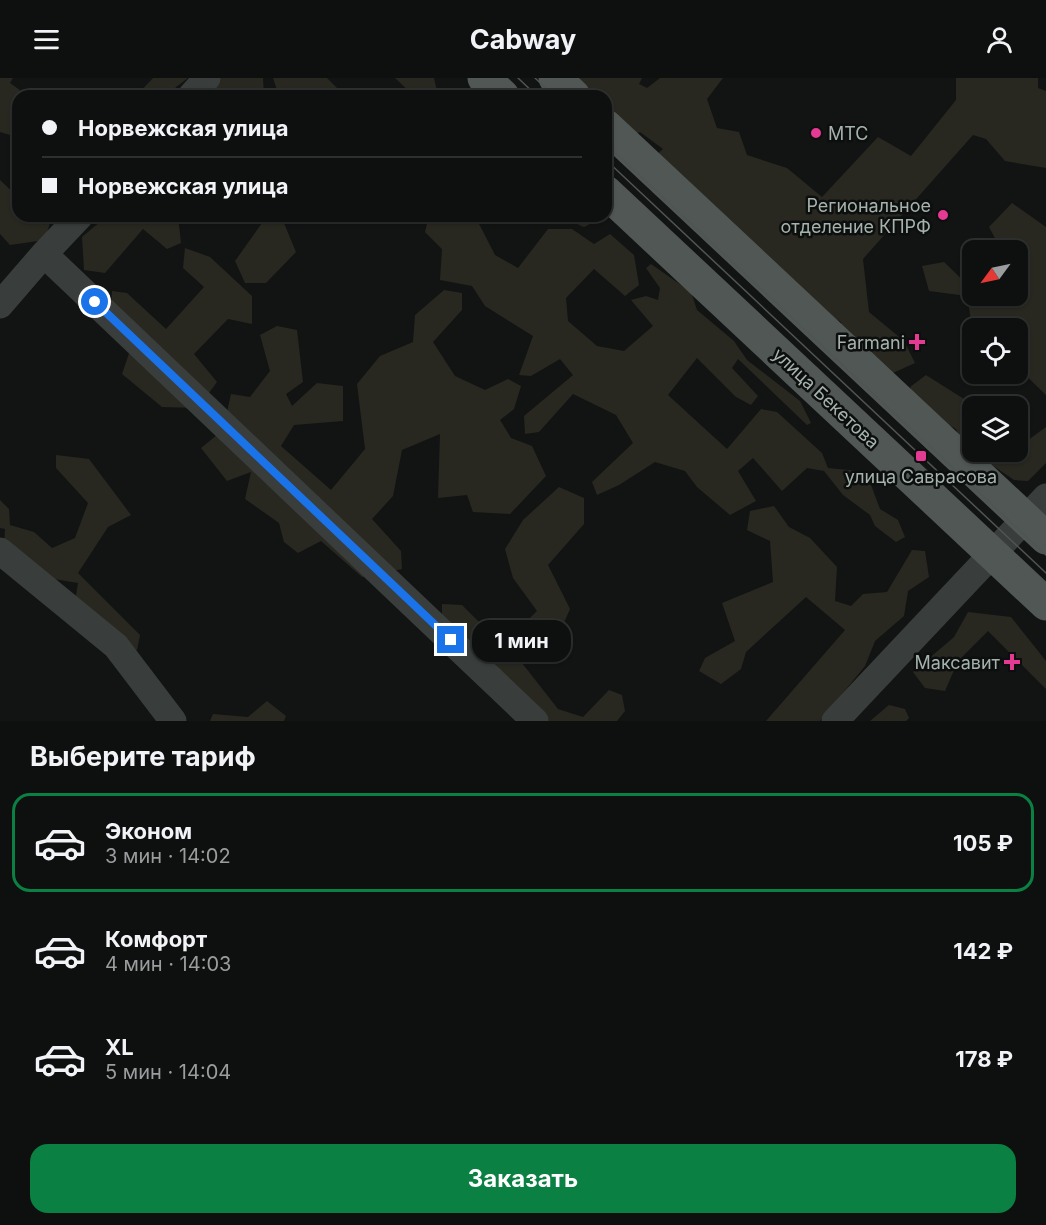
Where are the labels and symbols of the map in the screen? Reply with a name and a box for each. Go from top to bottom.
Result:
place label: МТС [828,123,869,144]
marker: МТС [809,126,823,140]
place label: Региональное отделение КПРФ [780,195,931,237]
marker: Региональное отделение КПРФ [936,208,950,222]
north arrow [962,240,1028,306]
route start [81,288,108,315]
place label: Farmani [837,332,905,353]
marker: Farmani [910,335,924,349]
street label: улица Бекетова [769,343,883,453]
marker: улица Саврасова [914,449,928,463]
place label: улица Саврасова [845,466,997,487]
callout: 1 мин [472,619,571,661]
route end [437,626,464,653]
place label: Максавит [915,652,1001,673]
marker: Максавит [1005,655,1019,669]

